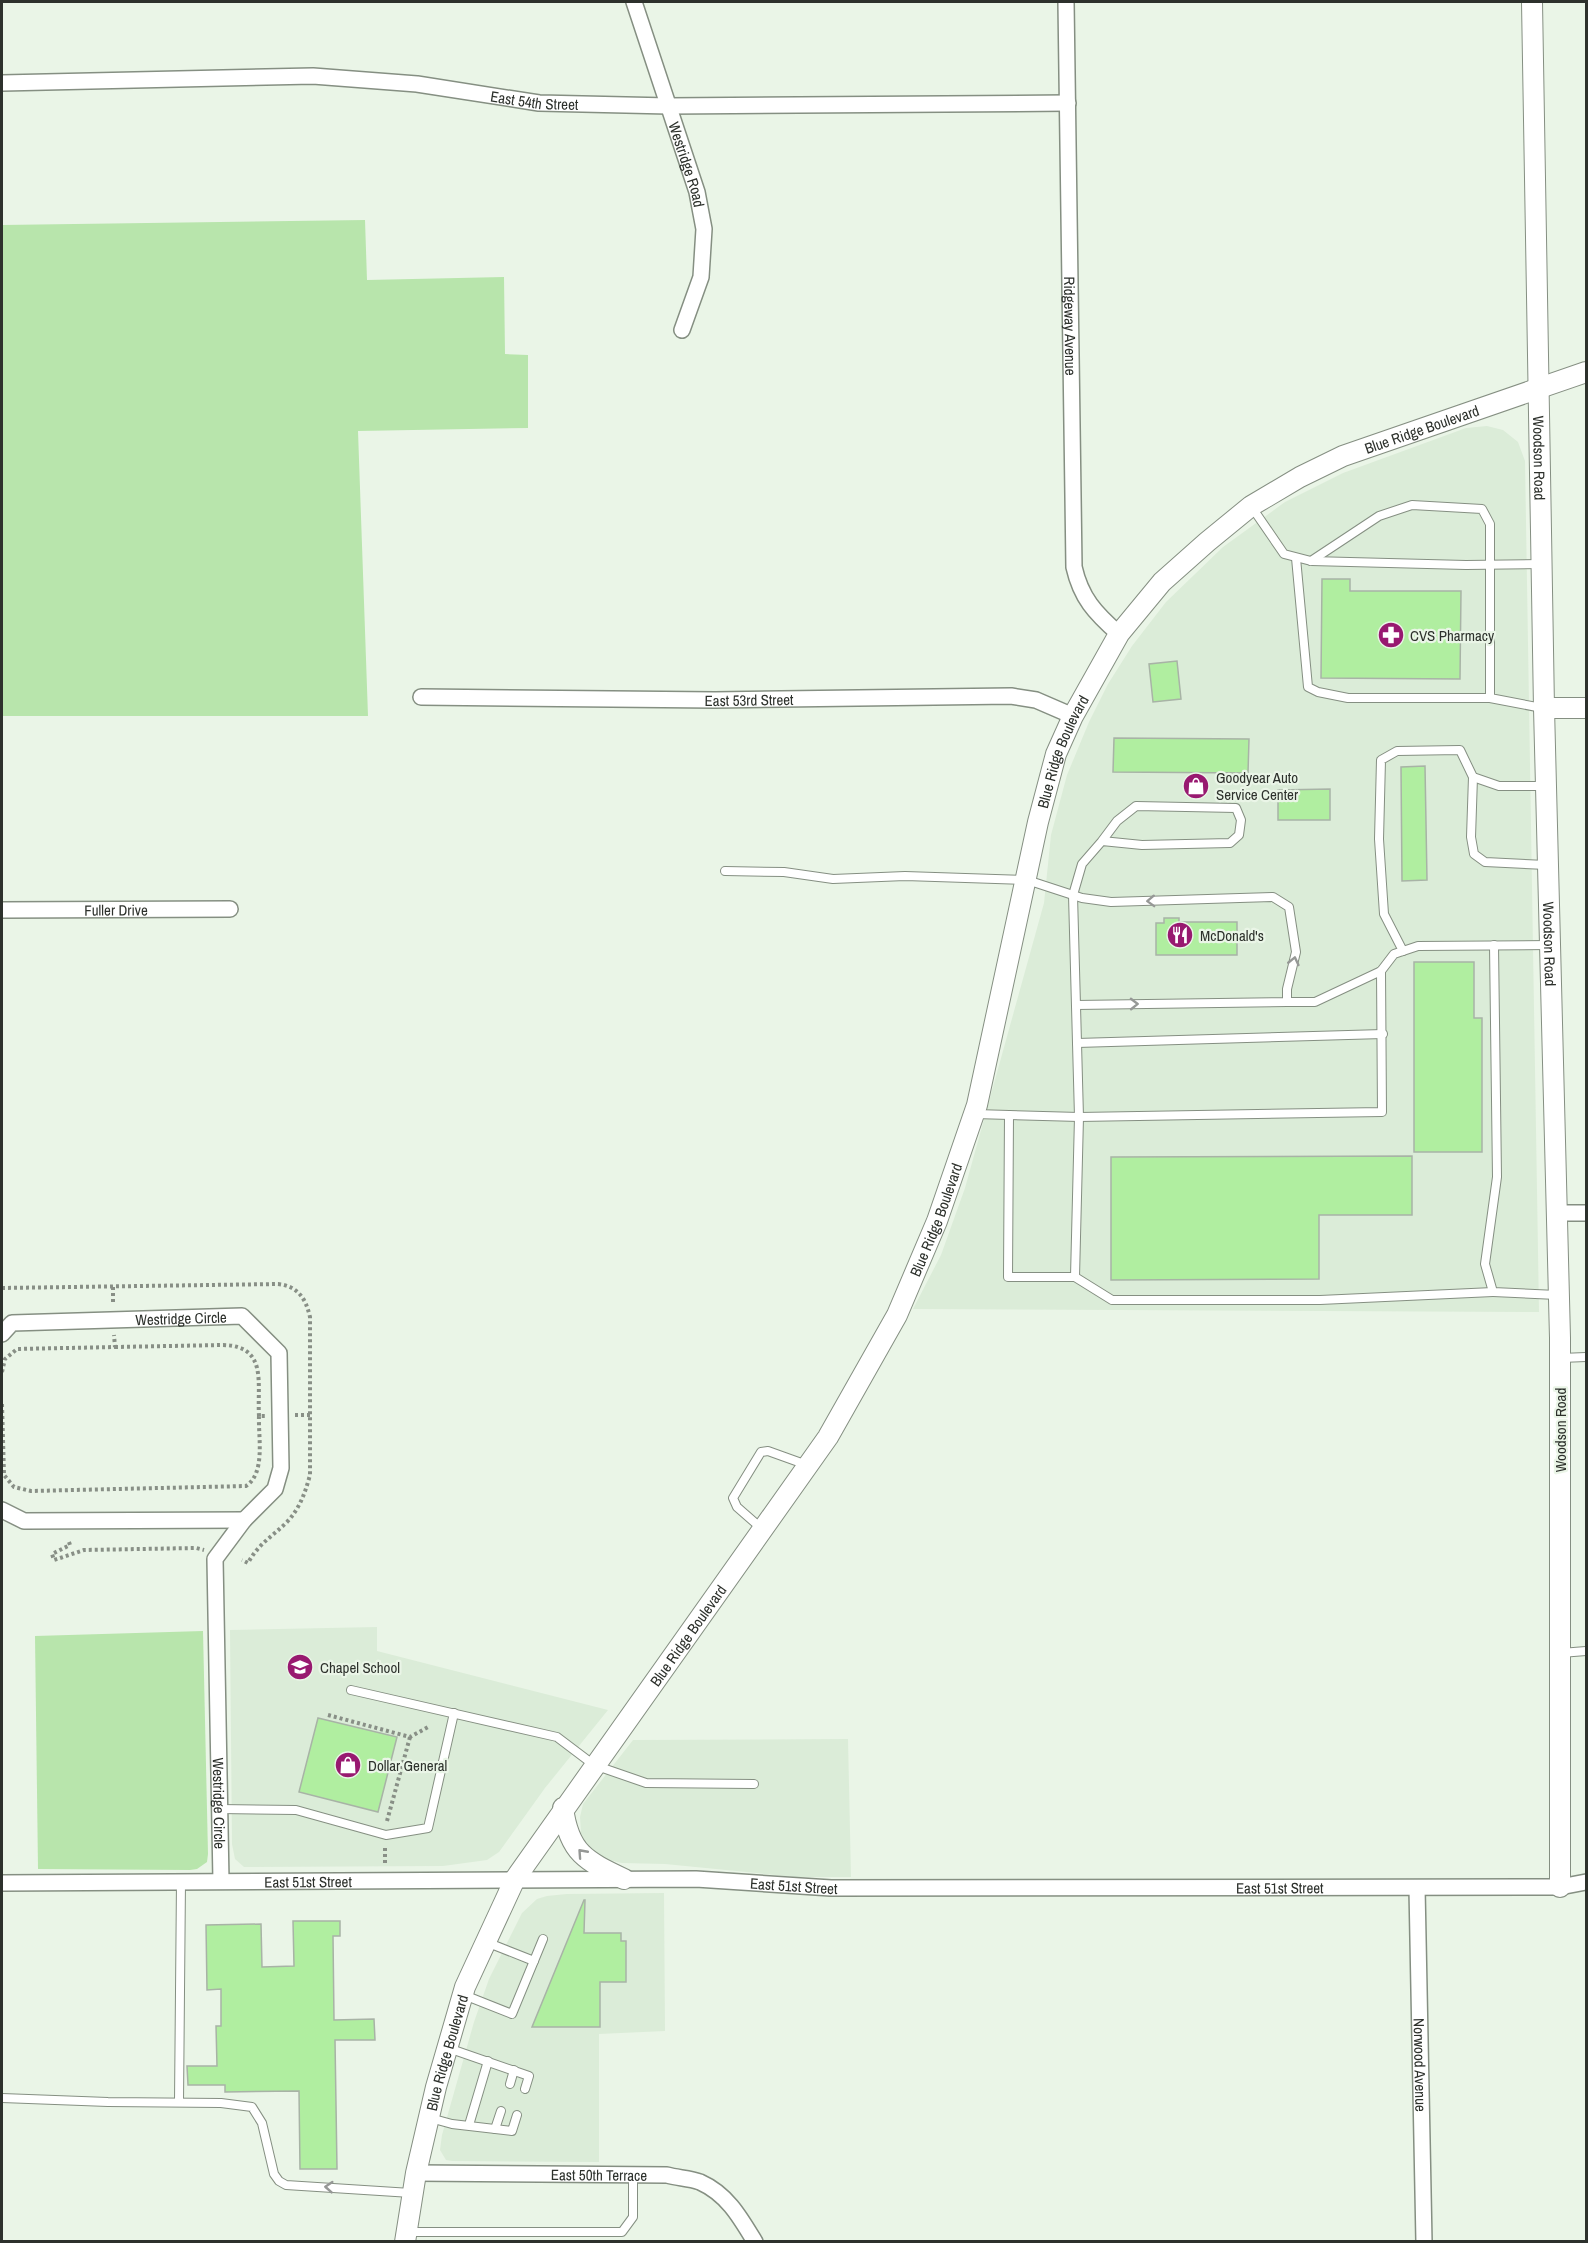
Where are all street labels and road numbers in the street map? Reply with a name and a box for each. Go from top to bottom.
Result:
street label: East 54th Street [489,85,579,114]
street label: Westridge Road [664,119,710,209]
street label: Ridgeway Avenue [1059,276,1082,376]
street label: Blue Ridge Boulevard [1362,399,1482,458]
street label: Woodson Road [1529,415,1551,500]
street label: East 53rd Street [704,688,794,711]
street label: Blue Ridge Boulevard [1032,691,1093,810]
street label: Fuller Drive [84,899,148,920]
street label: Woodson Road [1538,901,1562,986]
street label: Blue Ridge Boulevard [904,1160,967,1279]
street label: Westridge Circle [135,1306,227,1330]
street label: Woodson Road [1550,1388,1571,1472]
street label: Blue Ridge Boulevard [644,1580,731,1690]
street label: Westridge Circle [208,1757,231,1849]
street label: East 51st Street [264,1870,352,1892]
street label: East 51st Street [749,1872,838,1899]
street label: East 51st Street [1236,1877,1324,1898]
street label: Blue Ridge Boulevard [420,1992,473,2113]
street label: Norwood Avenue [1409,2018,1432,2112]
street label: East 50th Terrace [551,2164,647,2185]

